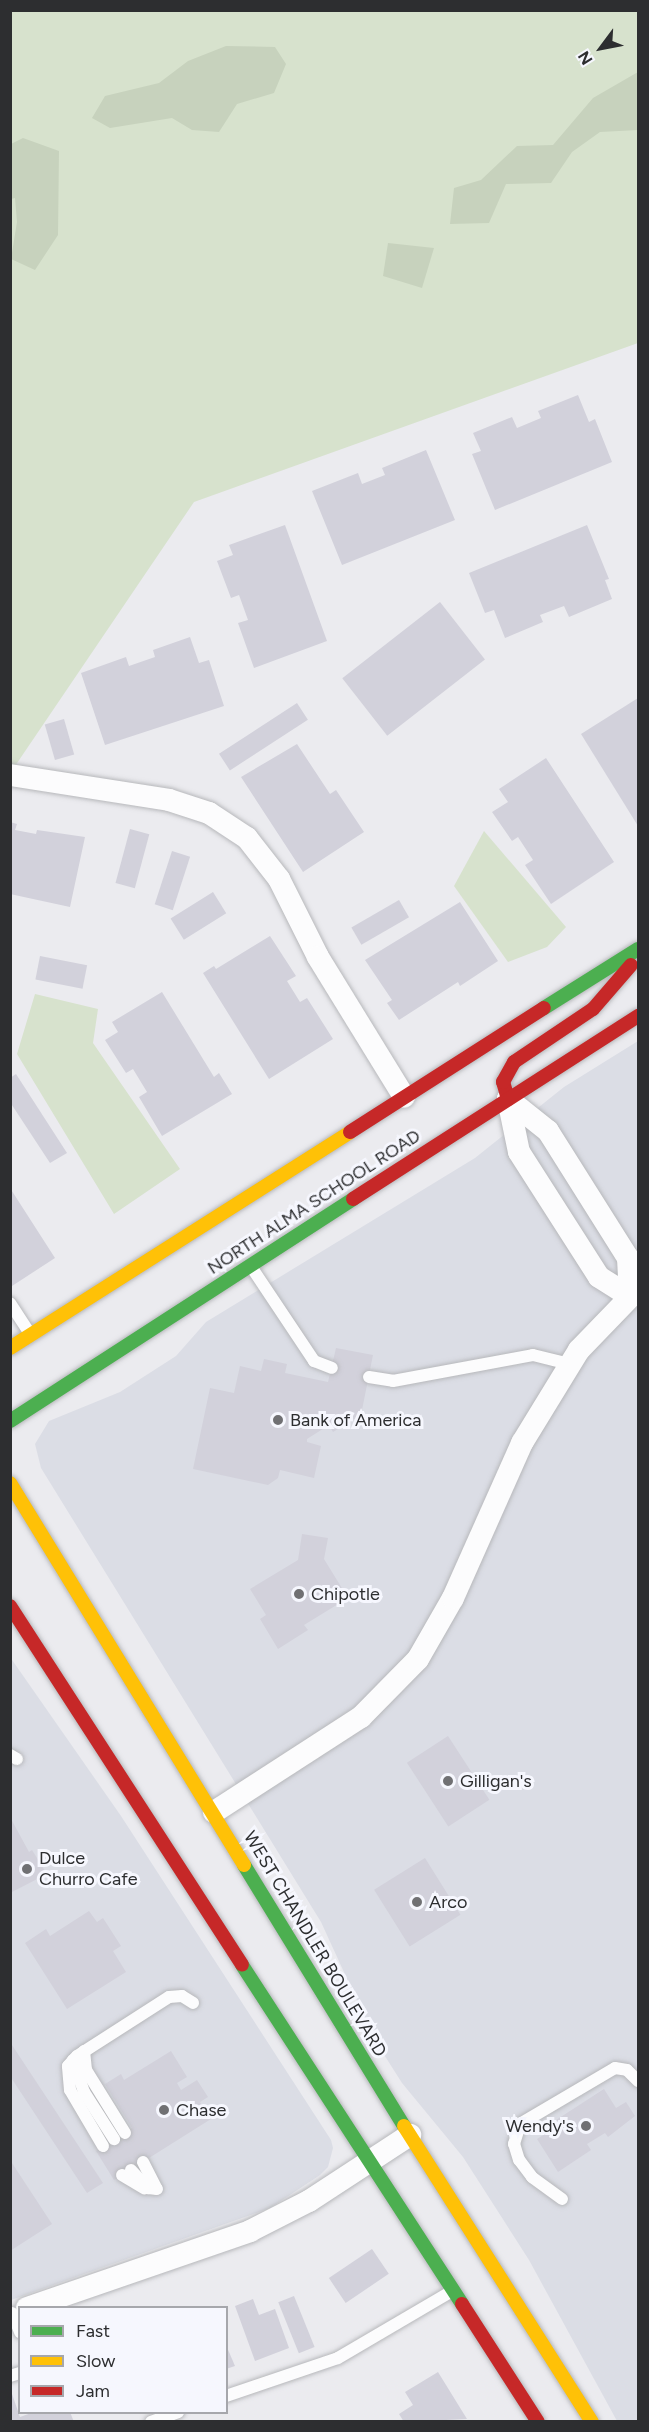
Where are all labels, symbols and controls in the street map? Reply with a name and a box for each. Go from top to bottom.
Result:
north arrow [571,18,631,78]
text: N [574,48,597,68]
street label: NORTH ALMA SCHOOL ROAD [203,1125,425,1279]
place label: Bank of America [290,1409,421,1431]
marker: Bank of America [271,1413,285,1427]
place label: Chipotle [311,1583,380,1605]
marker: Chipotle [292,1587,306,1601]
place label: Gilligan's [460,1770,532,1792]
marker: Gilligan's [441,1774,455,1788]
street label: WEST CHANDLER BOULEVARD [239,1827,391,2061]
place label: Dulce Churro Cafe [39,1848,138,1890]
marker: Dulce Churro Cafe [20,1862,34,1876]
place label: Arco [429,1891,467,1913]
marker: Arco [410,1895,424,1909]
place label: Chase [176,2099,226,2121]
marker: Chase [157,2103,171,2117]
place label: Wendy's [506,2115,574,2137]
marker: Wendy's [579,2119,593,2133]
legend [18,2306,228,2414]
text: Fast [76,2320,110,2342]
text: Slow [76,2350,115,2372]
text: Jam [76,2380,110,2402]

